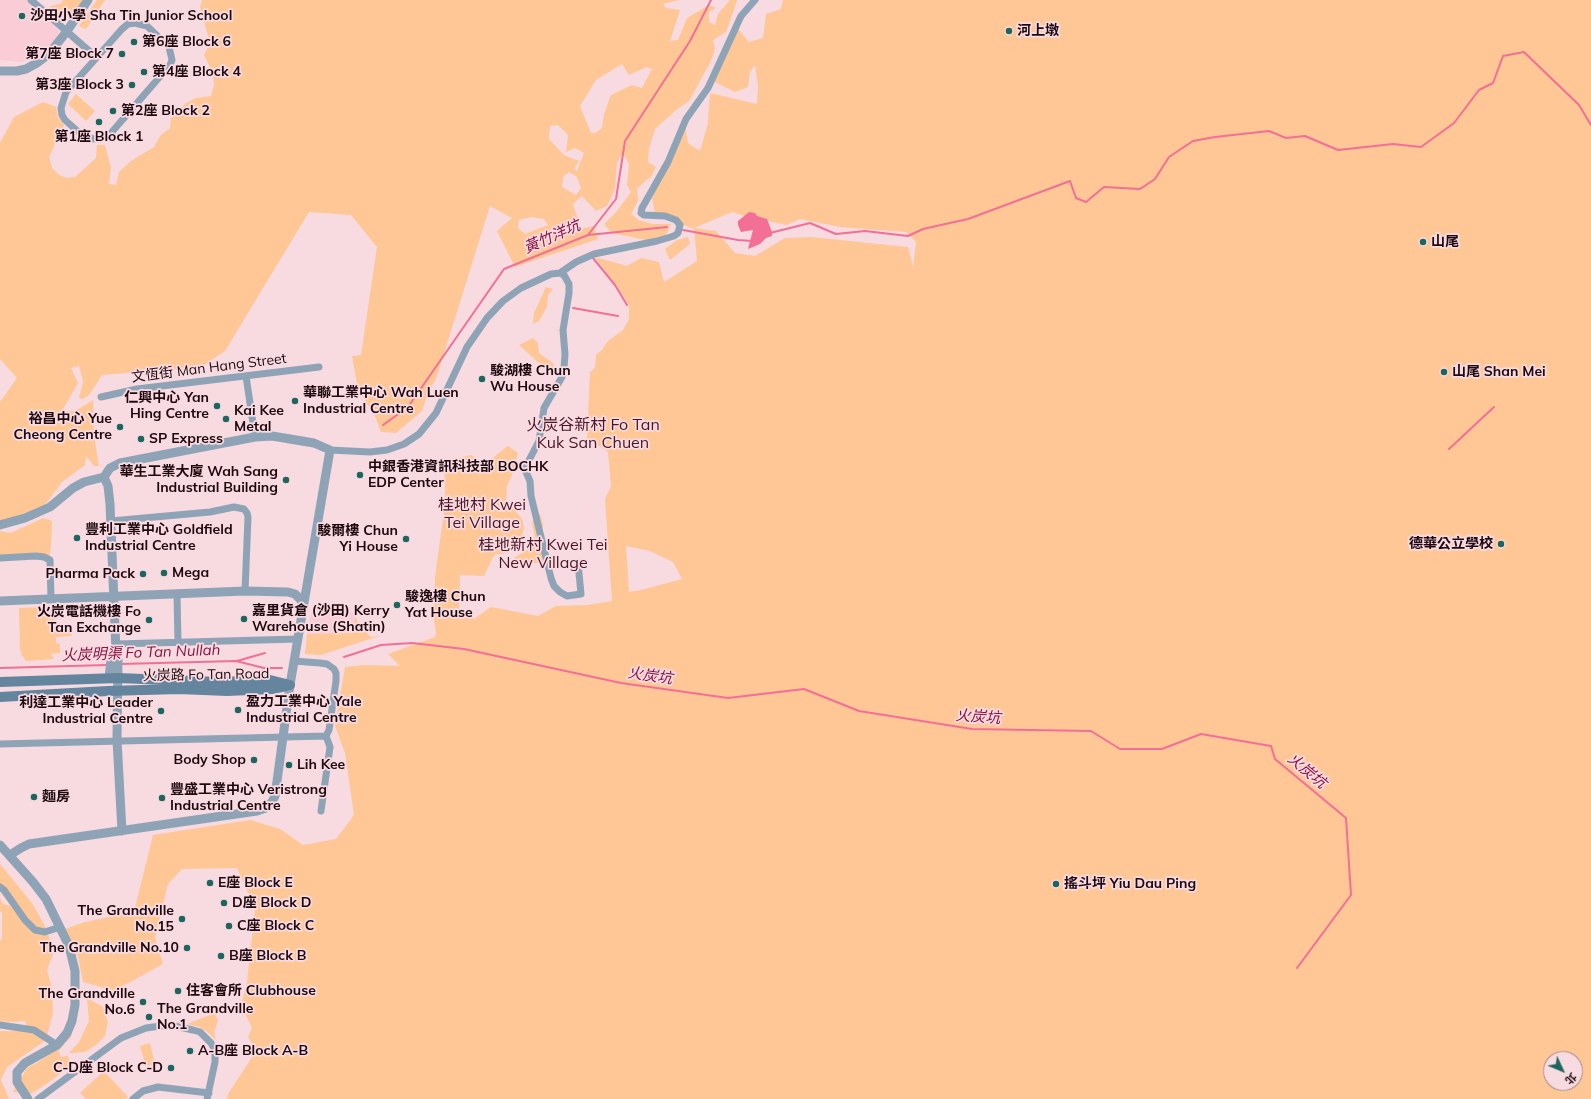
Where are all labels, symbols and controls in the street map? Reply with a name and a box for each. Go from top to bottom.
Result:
place label: 沙田小學 Sha Tin Junior School [30,8,232,24]
marker: 沙田小學 Sha Tin Junior School [17,11,27,21]
place label: 河上墩 [1017,23,1059,39]
marker: 河上墩 [1004,26,1014,36]
place label: 第6座 Block 6 [142,34,231,50]
marker: 第6座 Block 6 [129,37,139,47]
place label: 第7座 Block 7 [25,46,114,62]
marker: 第7座 Block 7 [117,49,127,59]
place label: 第4座 Block 4 [152,64,241,80]
marker: 第4座 Block 4 [139,67,149,77]
place label: 第3座 Block 3 [35,77,124,93]
marker: 第3座 Block 3 [127,80,137,90]
place label: 第2座 Block 2 [121,103,210,119]
marker: 第2座 Block 2 [108,106,118,116]
marker: 第1座 Block 1 [94,117,104,127]
place label: 第1座 Block 1 [55,129,143,145]
water label: 黃竹洋坑 [521,217,583,257]
place label: 山尾 [1431,234,1459,250]
marker: 山尾 [1418,237,1428,247]
street label: 文恆街 Man Hang Street [131,350,287,386]
place label: 駿湖樓 Chun Wu House [490,363,571,396]
place label: 山尾 Shan Mei [1452,364,1546,380]
marker: 山尾 Shan Mei [1439,367,1449,377]
marker: 駿湖樓 Chun Wu House [477,374,487,384]
place label: 華聯工業中心 Wah Luen Industrial Centre [303,385,459,418]
place label: 仁興中心 Yan Hing Centre [124,390,209,422]
marker: 華聯工業中心 Wah Luen Industrial Centre [290,396,300,406]
marker: 仁興中心 Yan Hing Centre [212,401,222,411]
place label: Kai Kee Metal [234,403,284,436]
place label: 裕昌中心 Yue Cheong Centre [13,411,112,444]
marker: Kai Kee Metal [221,414,231,424]
district label: 火炭谷新村 Fo Tan Kuk San Chuen [526,415,660,453]
marker: 裕昌中心 Yue Cheong Centre [115,422,125,432]
place label: SP Express [149,431,223,447]
marker: SP Express [136,434,146,444]
place label: 中銀香港資訊科技部 BOCHK EDP Center [368,459,548,492]
place label: 華生工業大廈 Wah Sang Industrial Building [119,464,278,496]
marker: 中銀香港資訊科技部 BOCHK EDP Center [355,470,365,480]
marker: 華生工業大廈 Wah Sang Industrial Building [281,475,291,485]
district label: 桂地村 Kwei Tei Village [438,495,526,533]
place label: 豐利工業中心 Goldfield Industrial Centre [85,522,233,554]
place label: 駿爾樓 Chun Yi House [317,523,398,556]
marker: 豐利工業中心 Goldfield Industrial Centre [72,533,82,543]
marker: 駿爾樓 Chun Yi House [401,534,411,544]
district label: 桂地新村 Kwei Tei New Village [478,535,608,573]
place label: 德華公立學校 [1409,536,1493,552]
marker: 德華公立學校 [1496,539,1506,549]
place label: Mega [172,565,209,581]
place label: Pharma Pack [45,566,135,582]
marker: Mega [159,568,169,578]
marker: Pharma Pack [138,569,148,579]
place label: 駿逸樓 Chun Yat House [405,589,486,622]
marker: 駿逸樓 Chun Yat House [392,600,402,610]
place label: 嘉里貨倉 (沙田) Kerry Warehouse (Shatin) [252,603,389,636]
place label: 火炭電話機樓 Fo Tan Exchange [37,604,141,636]
marker: 嘉里貨倉 (沙田) Kerry Warehouse (Shatin) [239,614,249,624]
marker: 火炭電話機樓 Fo Tan Exchange [144,615,154,625]
water label: 火炭明渠 Fo Tan Nullah [61,641,221,665]
water label: 火炭坑 [626,664,674,688]
street label: 火炭路 Fo Tan Road [142,665,270,685]
place label: 盈力工業中心 Yale Industrial Centre [246,694,362,726]
place label: 利達工業中心 Leader Industrial Centre [19,695,153,728]
marker: 盈力工業中心 Yale Industrial Centre [233,705,243,715]
marker: 利達工業中心 Leader Industrial Centre [156,706,166,716]
water label: 火炭坑 [955,706,1001,728]
water label: 火炭坑 [1284,750,1330,792]
place label: Body Shop [173,752,246,768]
marker: Body Shop [249,755,259,765]
place label: Lih Kee [297,757,345,773]
marker: Lih Kee [284,760,294,770]
place label: 豐盛工業中心 Veristrong Industrial Centre [170,782,327,814]
place label: 麵房 [42,789,70,805]
marker: 麵房 [29,792,39,802]
marker: 豐盛工業中心 Veristrong Industrial Centre [157,793,167,803]
place label: E座 Block E [218,875,293,891]
place label: 搖斗坪 Yiu Dau Ping [1064,876,1196,892]
marker: E座 Block E [205,878,215,888]
marker: 搖斗坪 Yiu Dau Ping [1051,879,1061,889]
place label: D座 Block D [232,895,311,911]
marker: D座 Block D [219,898,229,908]
place label: The Grandville No.15 [78,903,174,936]
marker: The Grandville No.15 [177,914,187,924]
place label: C座 Block C [237,918,314,934]
marker: C座 Block C [224,921,234,931]
place label: The Grandville No.10 [40,940,179,956]
marker: The Grandville No.10 [182,943,192,953]
place label: B座 Block B [229,948,306,964]
marker: B座 Block B [216,951,226,961]
place label: 住客會所 Clubhouse [186,983,316,999]
place label: The Grandville No.6 [39,986,135,1018]
marker: 住客會所 Clubhouse [173,986,183,996]
marker: The Grandville No.6 [138,997,148,1007]
place label: The Grandville No.1 [157,1001,253,1034]
marker: The Grandville No.1 [144,1012,154,1022]
place label: A-B座 Block A-B [198,1043,308,1059]
marker: A-B座 Block A-B [185,1046,195,1056]
north arrow [1543,1051,1583,1091]
place label: C-D座 Block C-D [53,1060,163,1076]
marker: C-D座 Block C-D [166,1063,176,1073]
text: 北 [1562,1070,1580,1087]

